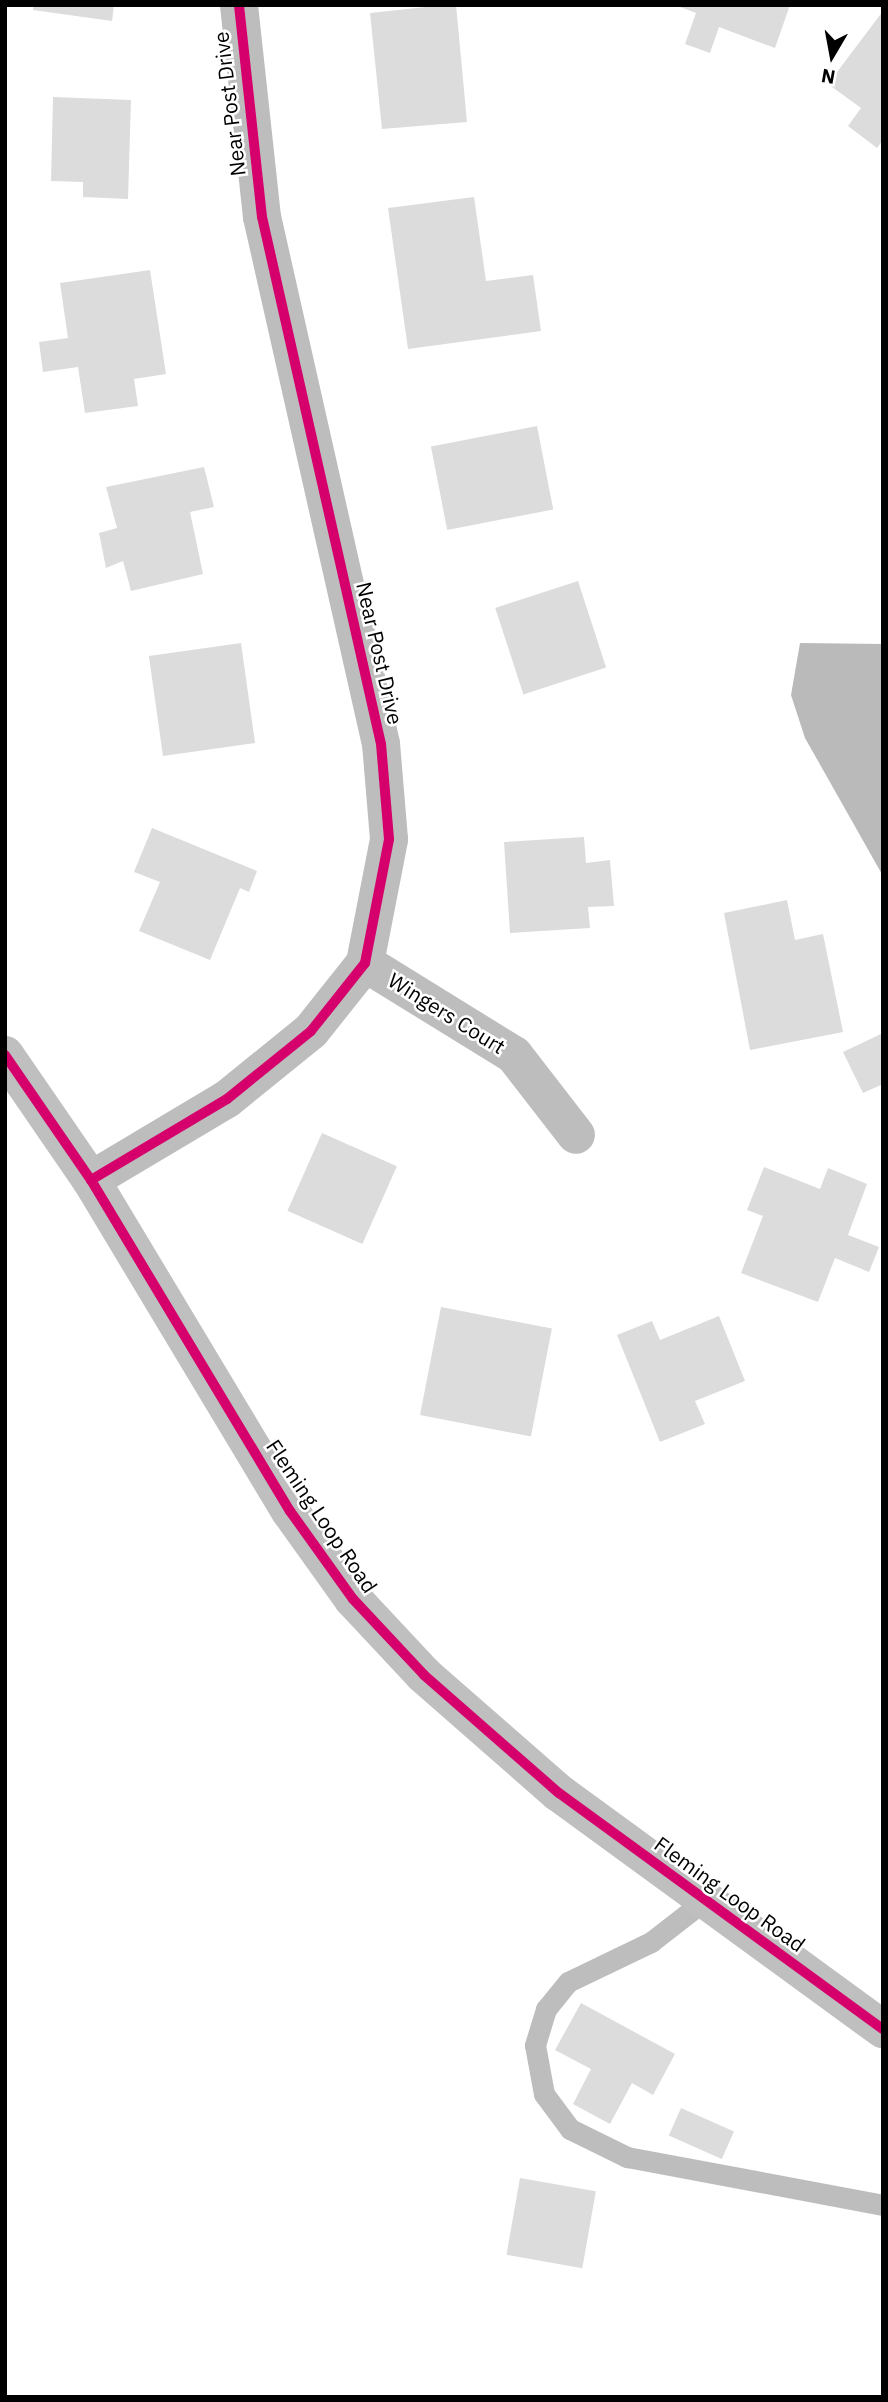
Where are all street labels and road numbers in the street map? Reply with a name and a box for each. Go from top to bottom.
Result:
street label: Near Post Drive [208,30,250,178]
street label: Near Post Drive [351,579,409,727]
street label: Wingers Court [384,967,510,1059]
street label: Fleming Loop Road [261,1434,383,1598]
street label: Fleming Loop Road [650,1831,810,1957]

